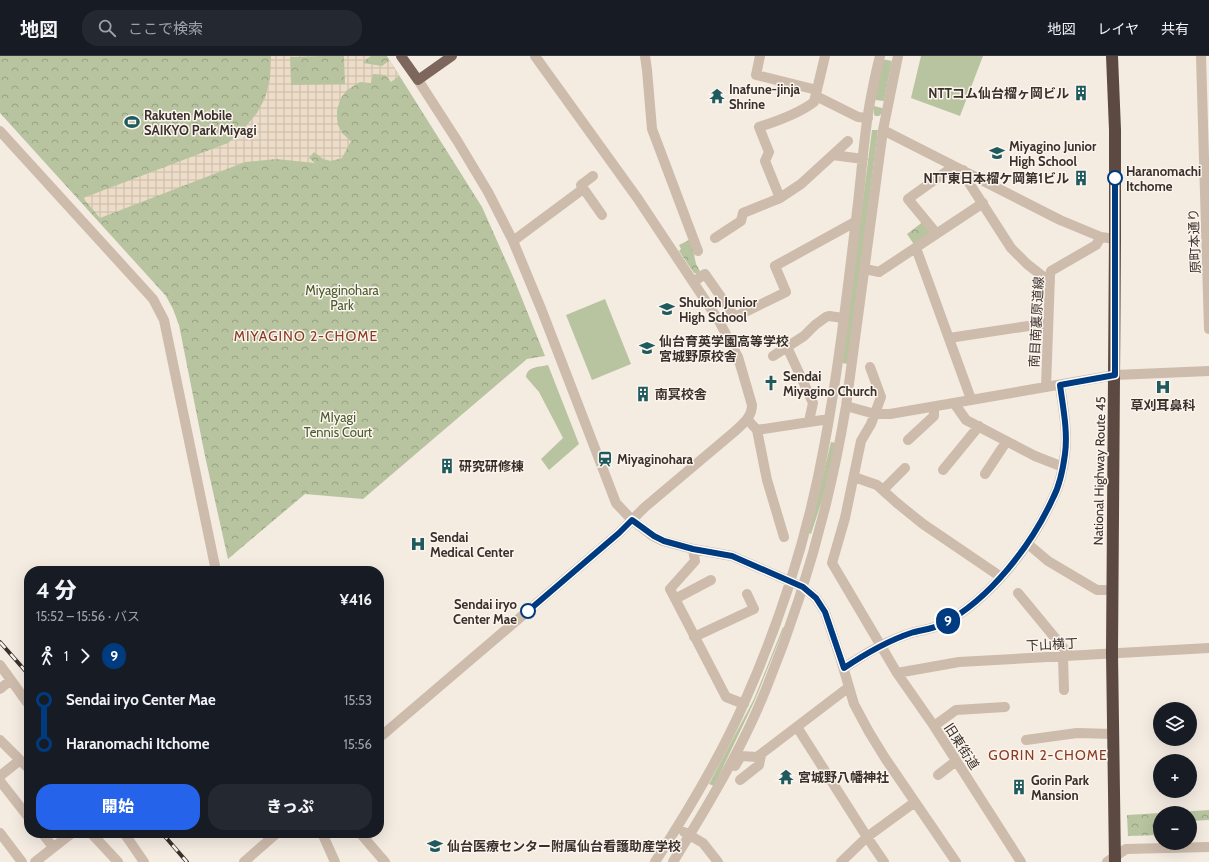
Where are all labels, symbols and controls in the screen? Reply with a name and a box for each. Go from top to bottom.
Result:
search box [82,10,362,46]
icon: search [96,17,118,39]
text: 地図 [20,18,58,41]
text: ここで検索 [128,20,203,38]
text: 地図 [1047,20,1075,38]
text: レイヤ [1097,20,1139,38]
text: 共有 [1161,20,1189,38]
place label: Inafune-jinja Shrine [729,81,801,112]
building icon: NTTコム仙台榴ヶ岡ビル [1072,84,1090,102]
place label: NTTコム仙台榴ヶ岡ビル [928,85,1069,101]
temple icon: Inafune-jinja Shrine [708,87,726,105]
place label: Rakuten Mobile SAIKYO Park Miyagi [144,107,257,138]
sports icon: Rakuten Mobile SAIKYO Park Miyagi [123,113,141,131]
place label: Miyagino Junior High School [1009,138,1097,169]
school or university icon: Miyagino Junior High School [988,144,1006,162]
place label: Haranomachi Itchome [1126,163,1201,194]
building icon: NTT東日本榴ケ岡第1ビル [1072,169,1090,187]
place label: NTT東日本榴ケ岡第1ビル [924,170,1069,186]
marker: Haranomachi Itchome [1107,170,1123,186]
street label: 原町本通り [1185,208,1203,274]
street label: 南目南裏原道線 [1026,276,1046,368]
park label: Miyaginohara Park [305,282,379,313]
place label: Shukoh Junior High School [679,294,758,325]
school or university icon: Shukoh Junior High School [658,300,676,318]
district label: MIYAGINO 2-CHOME [234,327,378,345]
place label: 仙台育英学園高等学校 宮城野原校舎 [659,333,789,364]
school or university icon: 仙台育英学園高等学校 宮城野原校舎 [638,339,656,357]
place label: Sendai Miyagino Church [783,368,877,399]
church icon: Sendai Miyagino Church [762,374,780,392]
hospital icon: 草刈耳鼻科 [1154,378,1172,396]
building icon: 南冥校舎 [634,385,652,403]
place label: 南冥校舎 [655,386,707,402]
street label: National Highway Route 45 [1090,396,1108,546]
place label: 草刈耳鼻科 [1130,397,1196,413]
park label: MIyagi Tennis Court [304,409,373,440]
station icon: Miyaginohara [596,450,614,468]
place label: Miyaginohara [617,451,694,467]
building icon: 研究研修棟 [438,457,456,475]
place label: 研究研修棟 [459,458,524,474]
place label: Sendai Medical Center [430,529,514,560]
hospital icon: Sendai Medical Center [409,535,427,553]
text: 4 分 [36,577,77,604]
text: ¥416 [340,591,372,609]
place label: Sendai iryo Center Mae [453,596,518,627]
marker: Sendai iryo Center Mae [520,603,536,619]
text: 15:52 – 15:56 · バス [36,608,140,624]
line badge: 9 [935,608,961,634]
text: 9 [944,612,952,630]
street label: 下山横丁 [1026,635,1078,653]
icon: walk [36,645,58,667]
icon: forward [74,645,96,667]
text: 9 [110,647,118,665]
text: 1 [64,648,68,664]
text: Sendai iryo Center Mae [66,691,216,709]
text: 15:53 [344,692,372,708]
map controls [1153,702,1197,850]
button: layers [1153,702,1197,746]
street label: 旧東街道 [941,720,983,772]
text: Haranomachi Itchome [66,735,210,753]
text: 15:56 [344,736,372,752]
district label: GORIN 2-CHOME [988,746,1108,764]
button: + [1153,754,1197,798]
temple icon: 宮城野八幡神社 [777,768,795,786]
place label: 宮城野八幡神社 [798,769,889,785]
place label: Gorin Park Mansion [1031,772,1090,803]
building icon: Gorin Park Mansion [1010,778,1028,796]
button: 開始 [36,784,200,830]
button: きっぷ [208,784,372,830]
button: − [1153,806,1197,850]
school or university icon: 仙台医療センター附属仙台看護助産学校 [426,837,444,855]
place label: 仙台医療センター附属仙台看護助産学校 [447,838,681,854]

